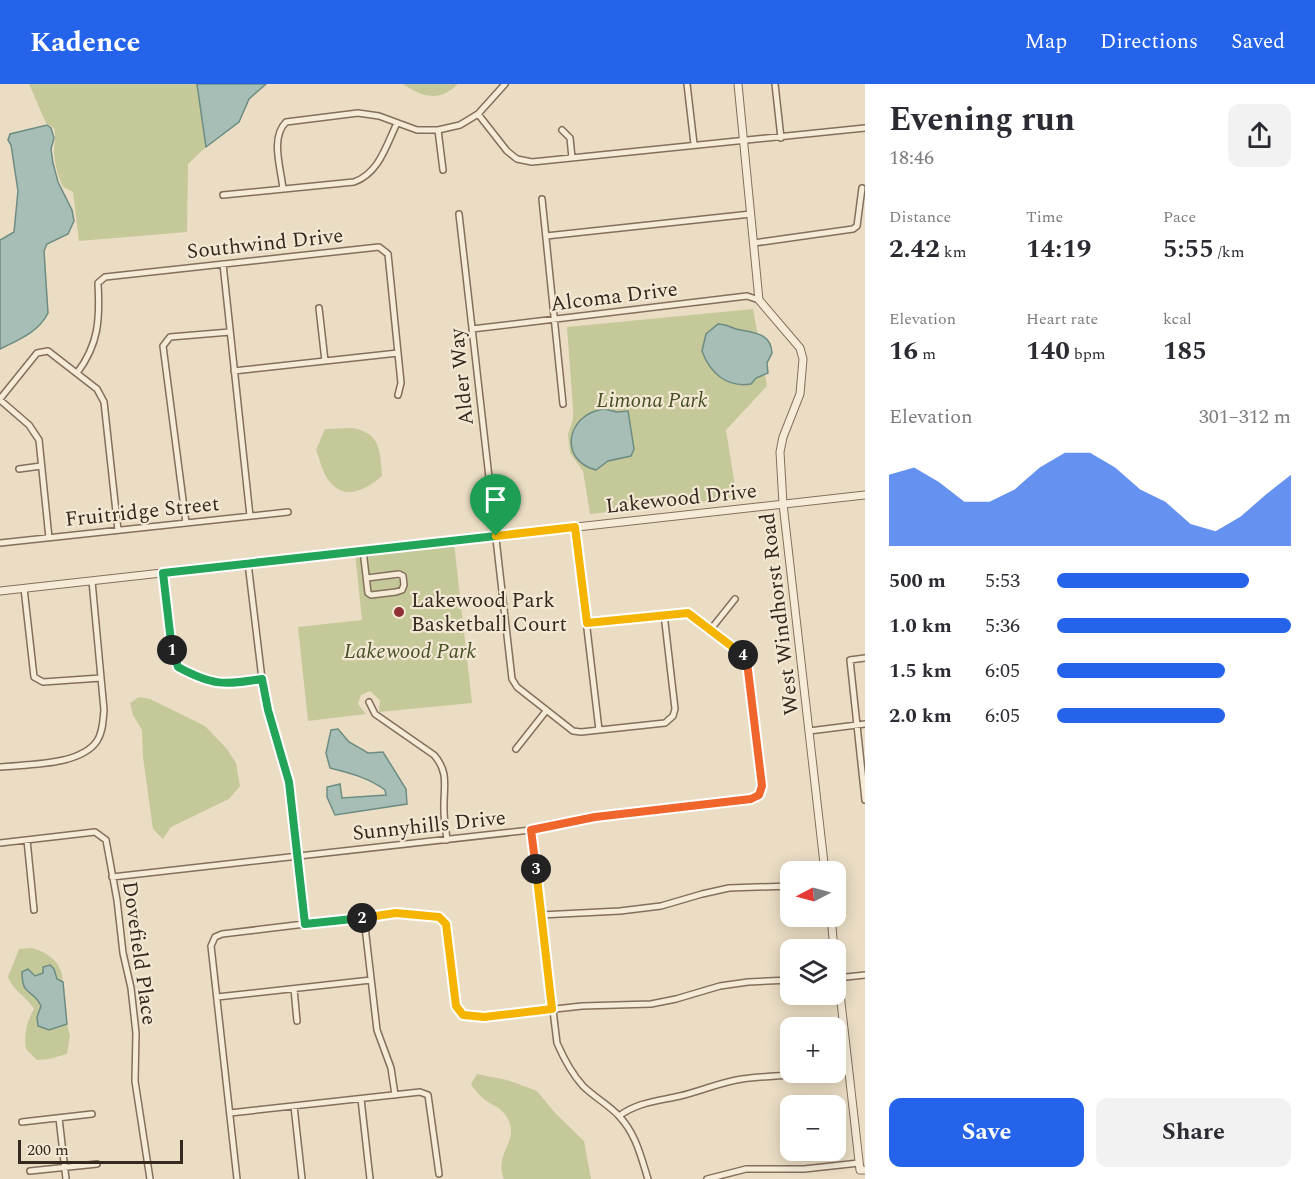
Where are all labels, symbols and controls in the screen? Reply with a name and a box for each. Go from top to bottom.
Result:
text: Kadence [30,21,141,64]
text: Map [1025,26,1067,58]
text: Directions [1100,26,1198,58]
text: Saved [1231,26,1285,58]
text: Evening run [889,95,1075,145]
button: share [1228,104,1291,167]
text: 18:46 [889,143,934,173]
text: Distance [889,205,951,229]
text: Time [1026,205,1063,229]
text: Pace [1163,205,1196,229]
street label: Southwind Drive [185,220,345,268]
text: 2.42 [889,229,940,269]
text: 14:19 [1026,229,1091,269]
text: 5:55 [1163,229,1214,269]
text: km [940,240,966,264]
text: /km [1214,240,1244,264]
street label: Alcoma Drive [549,273,680,321]
text: Elevation [889,307,956,331]
text: Heart rate [1026,307,1098,331]
text: kcal [1163,307,1192,331]
street label: Alder Way [441,326,483,427]
text: 16 [889,331,918,371]
text: 140 [1026,331,1070,371]
text: 185 [1163,331,1207,371]
text: m [918,342,936,366]
text: bpm [1070,342,1106,366]
park label: Limona Park [596,385,708,417]
text: Elevation [889,402,973,432]
text: 301–312 m [1199,402,1291,432]
pin [470,474,521,536]
street label: Lakewood Drive [604,475,758,523]
icon: arrive [479,483,512,516]
street label: Fruitridge Street [63,488,221,536]
street label: West Windhorst Road [752,511,808,717]
text: 500 m [889,566,946,596]
text: 5:53 [985,566,1020,596]
place label: Lakewood Park Basketball Court [411,585,567,641]
marker: Lakewood Park Basketball Court [392,605,406,619]
text: 1.0 km [889,611,952,641]
text: 5:36 [985,611,1020,641]
pin: 1 [157,635,187,665]
park label: Lakewood Park [344,636,476,668]
text: 1 [168,638,176,662]
pin: 4 [728,640,758,670]
text: 4 [739,643,747,667]
text: 1.5 km [889,656,952,686]
text: 6:05 [985,656,1020,686]
text: 2.0 km [889,701,952,731]
text: 6:05 [985,701,1020,731]
street label: Sunnyhills Drive [351,802,507,850]
pin: 3 [521,854,551,884]
text: 3 [532,857,540,881]
north arrow [780,861,846,927]
map controls [780,861,846,1161]
street label: Dovefield Place [113,879,165,1027]
pin: 2 [347,903,377,933]
text: 2 [358,906,366,930]
button: layers [780,939,846,1005]
button: + [780,1017,846,1083]
button: − [780,1095,846,1161]
button: Save [889,1098,1084,1167]
button: Share [1096,1098,1291,1167]
scale bar [18,1137,183,1164]
text: 200 m [27,1138,69,1162]

